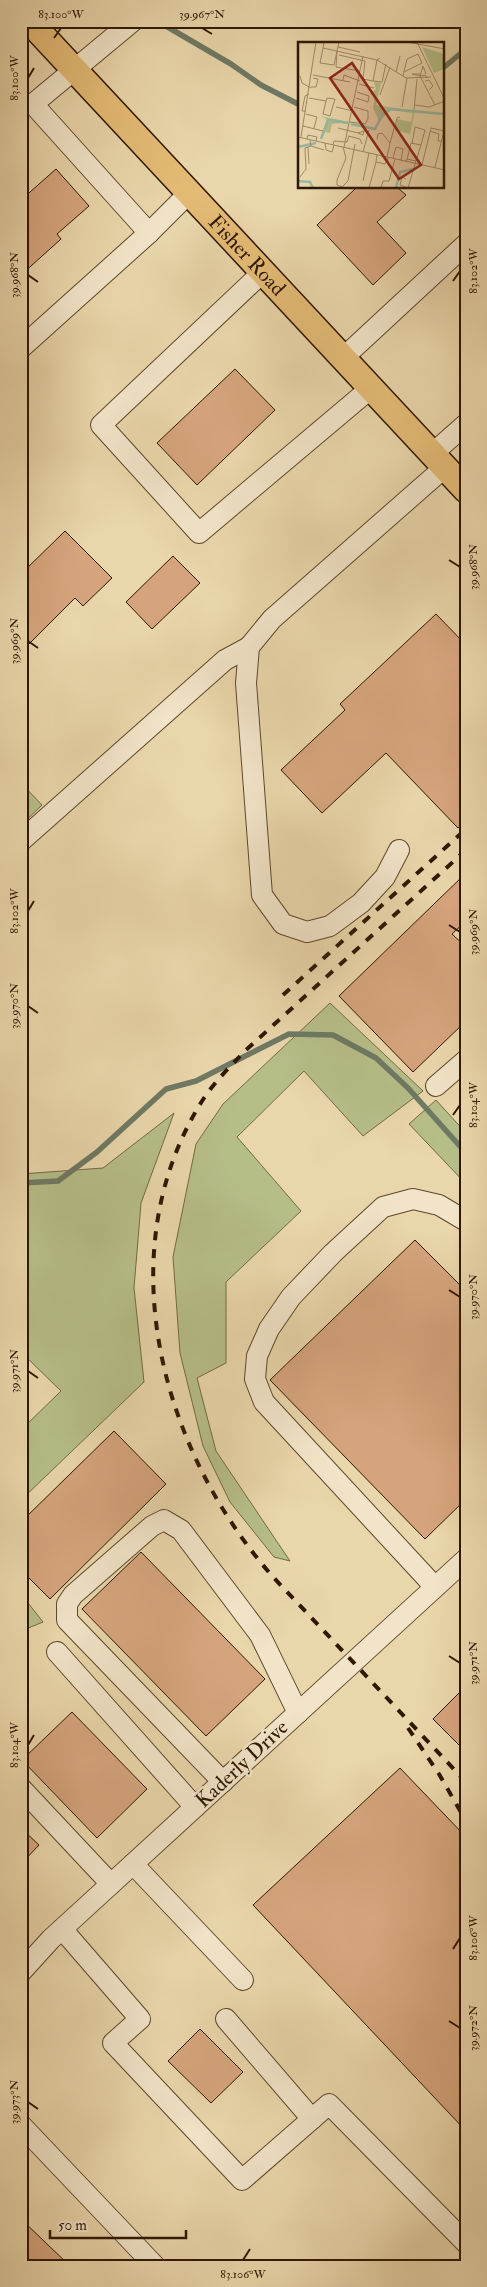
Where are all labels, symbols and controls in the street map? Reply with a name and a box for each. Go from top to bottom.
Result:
text: 83.100°W [38,7,85,22]
text: 39.967°N [179,7,225,22]
inset map [298,42,444,189]
text: 83.100°W [7,54,22,101]
street label: Fisher Road [203,209,292,302]
text: 83.102°W [466,247,481,294]
text: 39.968°N [7,252,22,298]
text: 39.968°N [466,544,481,590]
text: 39.969°N [7,618,22,664]
text: 83.102°W [7,887,22,934]
text: 39.969°N [466,909,481,955]
text: 39.970°N [7,983,22,1029]
text: 83.104°W [466,1081,481,1128]
text: 39.970°N [466,1274,481,1320]
text: 39.971°N [7,1349,22,1393]
text: 39.971°N [466,1641,481,1685]
street label: Kaderly Drive [190,1714,294,1814]
text: 83.104°W [7,1721,22,1768]
text: 83.106°W [466,1915,481,1961]
text: 39.972°N [466,2005,481,2051]
text: 39.973°N [7,2080,22,2124]
scale bar [50,2207,186,2239]
text: 50 m [58,2216,87,2235]
text: 83.106°W [220,2267,267,2282]

